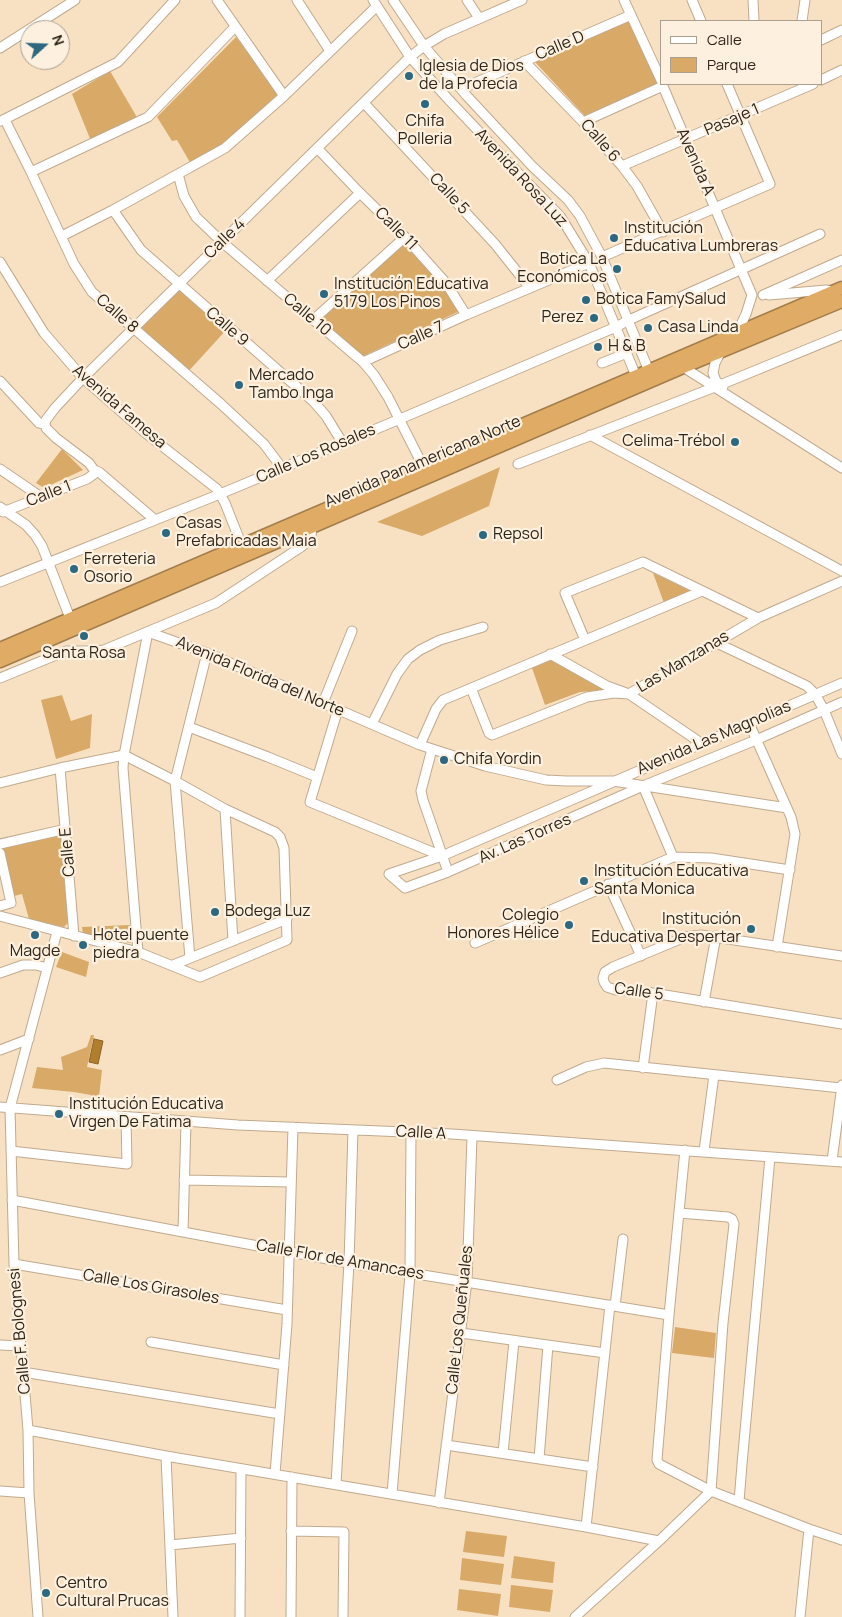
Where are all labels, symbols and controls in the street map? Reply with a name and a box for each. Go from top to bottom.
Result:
north arrow [20,20,70,70]
legend [660,20,822,85]
street label: Calle D [533,27,587,65]
text: Calle [707,29,742,50]
text: N [48,32,69,48]
text: Parque [707,54,756,75]
place label: Iglesia de Dios de la Profecia [419,57,524,95]
marker: Iglesia de Dios de la Profecia [403,70,415,82]
marker: Chifa Polleria [419,98,431,110]
street label: Pasaje 1 [701,100,763,140]
place label: Chifa Polleria [398,112,452,150]
street label: Calle 6 [576,116,624,166]
street label: Avenida Rosa Luz [471,125,571,231]
street label: Avenida A [672,126,718,198]
street label: Calle 5 [425,169,473,219]
street label: Calle 11 [371,204,421,254]
street label: Calle 4 [200,215,250,263]
place label: Institución Educativa Lumbreras [624,219,778,257]
marker: Institución Educativa Lumbreras [608,232,620,244]
place label: Botica La Económicos [517,250,607,288]
marker: Botica La Económicos [611,263,623,275]
place label: Institución Educativa 5179 Los Pinos [334,275,489,313]
marker: Institución Educativa 5179 Los Pinos [318,288,330,300]
street label: Calle 8 [92,290,142,338]
street label: Calle 10 [279,290,335,340]
place label: Botica FamySalud [596,290,726,310]
marker: Botica FamySalud [580,294,592,306]
street label: Calle 9 [202,303,252,351]
place label: Perez [542,308,584,328]
marker: Perez [588,312,600,324]
street label: Calle 7 [395,317,447,355]
place label: Casa Linda [658,318,739,338]
marker: Casa Linda [642,322,654,334]
place label: H & B [608,337,646,357]
marker: H & B [592,341,604,353]
street label: Avenida Famesa [68,361,170,453]
place label: Mercado Tambo Inga [249,366,334,404]
marker: Mercado Tambo Inga [233,379,245,391]
street label: Avenida Panamericana Norte [322,412,524,512]
street label: Calle Los Rosales [253,420,379,488]
place label: Celima-Trébol [622,432,725,452]
marker: Celima-Trébol [729,436,741,448]
street label: Calle 1 [24,477,74,511]
place label: Casas Prefabricadas Maia [176,514,317,552]
place label: Repsol [493,525,543,545]
marker: Casas Prefabricadas Maia [160,527,172,539]
marker: Repsol [477,529,489,541]
place label: Ferreteria Osorio [84,550,156,588]
marker: Ferreteria Osorio [68,563,80,575]
street label: Las Manzanas [633,627,733,697]
marker: Santa Rosa [78,630,90,642]
street label: Avenida Florida del Norte [173,633,347,721]
place label: Santa Rosa [42,644,126,664]
street label: Avenida Las Magnolias [634,697,794,779]
place label: Chifa Yordin [454,750,542,770]
marker: Chifa Yordin [438,754,450,766]
street label: Av. Las Torres [476,810,574,868]
street label: Calle E [56,827,80,877]
place label: Institución Educativa Santa Monica [594,862,749,900]
marker: Institución Educativa Santa Monica [578,875,590,887]
place label: Bodega Luz [225,902,311,922]
marker: Bodega Luz [209,906,221,918]
place label: Colegio Honores Hélice [447,906,559,944]
place label: Institución Educativa Despertar [591,910,741,948]
marker: Colegio Honores Hélice [563,919,575,931]
marker: Institución Educativa Despertar [745,923,757,935]
place label: Hotel puente piedra [93,926,189,964]
marker: Magde [29,929,41,941]
marker: Hotel puente piedra [77,939,89,951]
place label: Magde [10,942,60,962]
street label: Calle 5 [613,979,665,1005]
place label: Institución Educativa Virgen De Fatima [69,1095,224,1133]
marker: Institución Educativa Virgen De Fatima [53,1108,65,1120]
street label: Calle A [395,1122,447,1144]
street label: Calle Flor de Amancaes [255,1236,425,1284]
street label: Calle Los Queñuales [443,1245,477,1395]
street label: Calle Los Girasoles [81,1266,221,1308]
street label: Calle F. Bolognesi [5,1267,35,1395]
place label: Centro Cultural Prucas [56,1574,169,1612]
marker: Centro Cultural Prucas [40,1587,52,1599]

